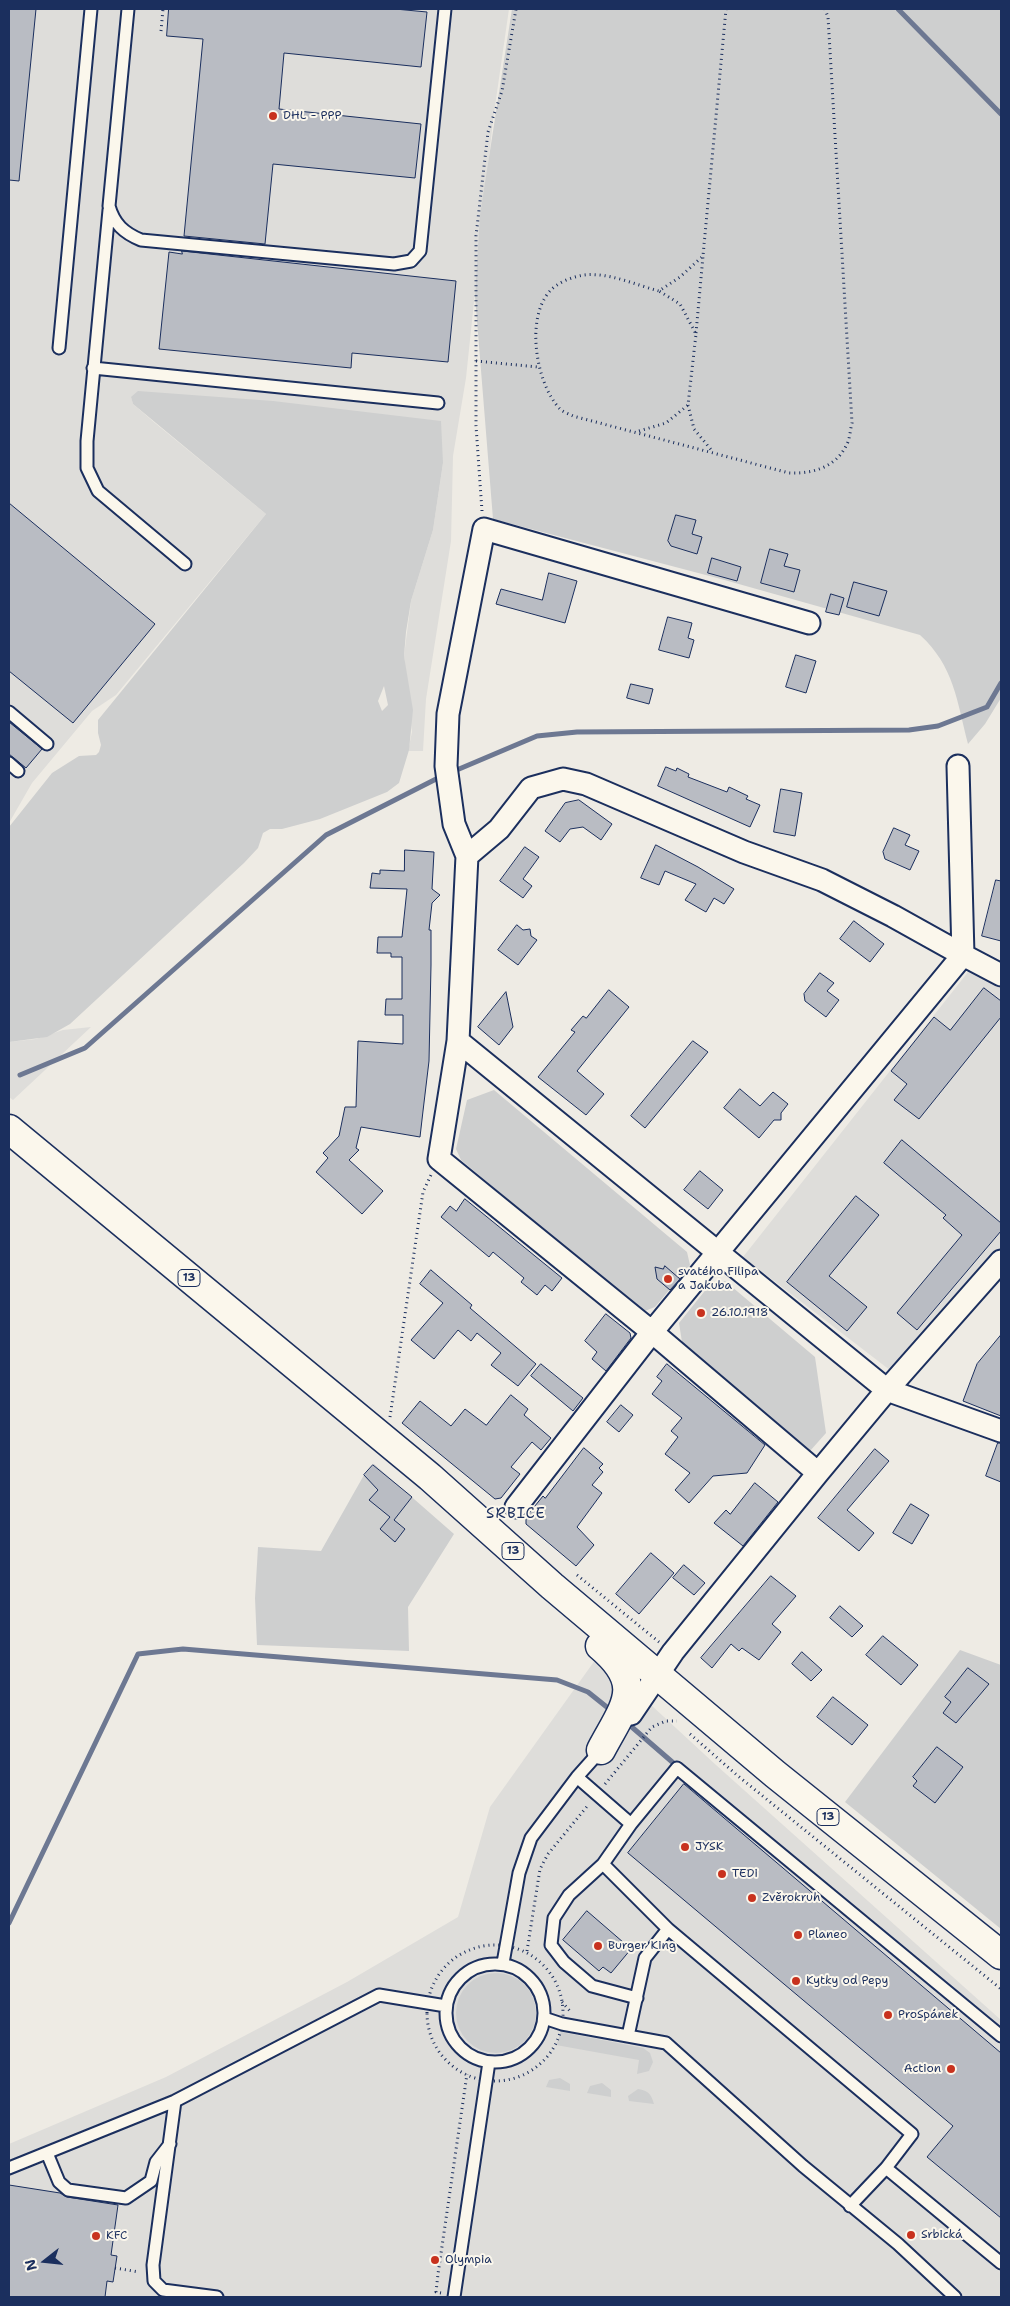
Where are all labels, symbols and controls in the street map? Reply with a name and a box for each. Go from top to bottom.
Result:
place label: DHL - PPP [283,109,341,123]
marker: DHL - PPP [267,110,279,122]
place label: svatého Filipa a Jakuba [678,1265,758,1293]
road number: 13 [178,1270,200,1286]
marker: svatého Filipa a Jakuba [662,1273,674,1285]
place label: 26.10.1918 [711,1306,769,1320]
marker: 26.10.1918 [695,1307,707,1319]
district label: SRBICE [485,1505,547,1523]
road number: 13 [502,1542,524,1560]
road number: 13 [817,1808,839,1825]
place label: JYSK [695,1840,724,1854]
marker: JYSK [679,1841,691,1853]
place label: TEDi [732,1867,758,1881]
marker: TEDi [716,1868,728,1880]
place label: Zvěrokruh [762,1891,820,1905]
marker: Zvěrokruh [746,1892,758,1904]
place label: Planeo [808,1928,847,1942]
marker: Planeo [792,1929,804,1941]
place label: Burger King [608,1939,676,1953]
marker: Burger King [592,1940,604,1952]
place label: Kytky od Pepy [806,1974,888,1988]
marker: Kytky od Pepy [790,1975,802,1987]
place label: ProSpánek [898,2008,958,2022]
marker: ProSpánek [882,2009,894,2021]
place label: Action [904,2062,941,2076]
marker: Action [945,2063,957,2075]
place label: Srbická [921,2228,963,2242]
place label: KFC [106,2229,127,2243]
marker: Srbická [905,2229,917,2241]
marker: KFC [90,2230,102,2242]
north arrow [20,2236,70,2286]
place label: Olympia [445,2253,492,2267]
marker: Olympia [429,2254,441,2266]
text: N [20,2257,41,2273]

